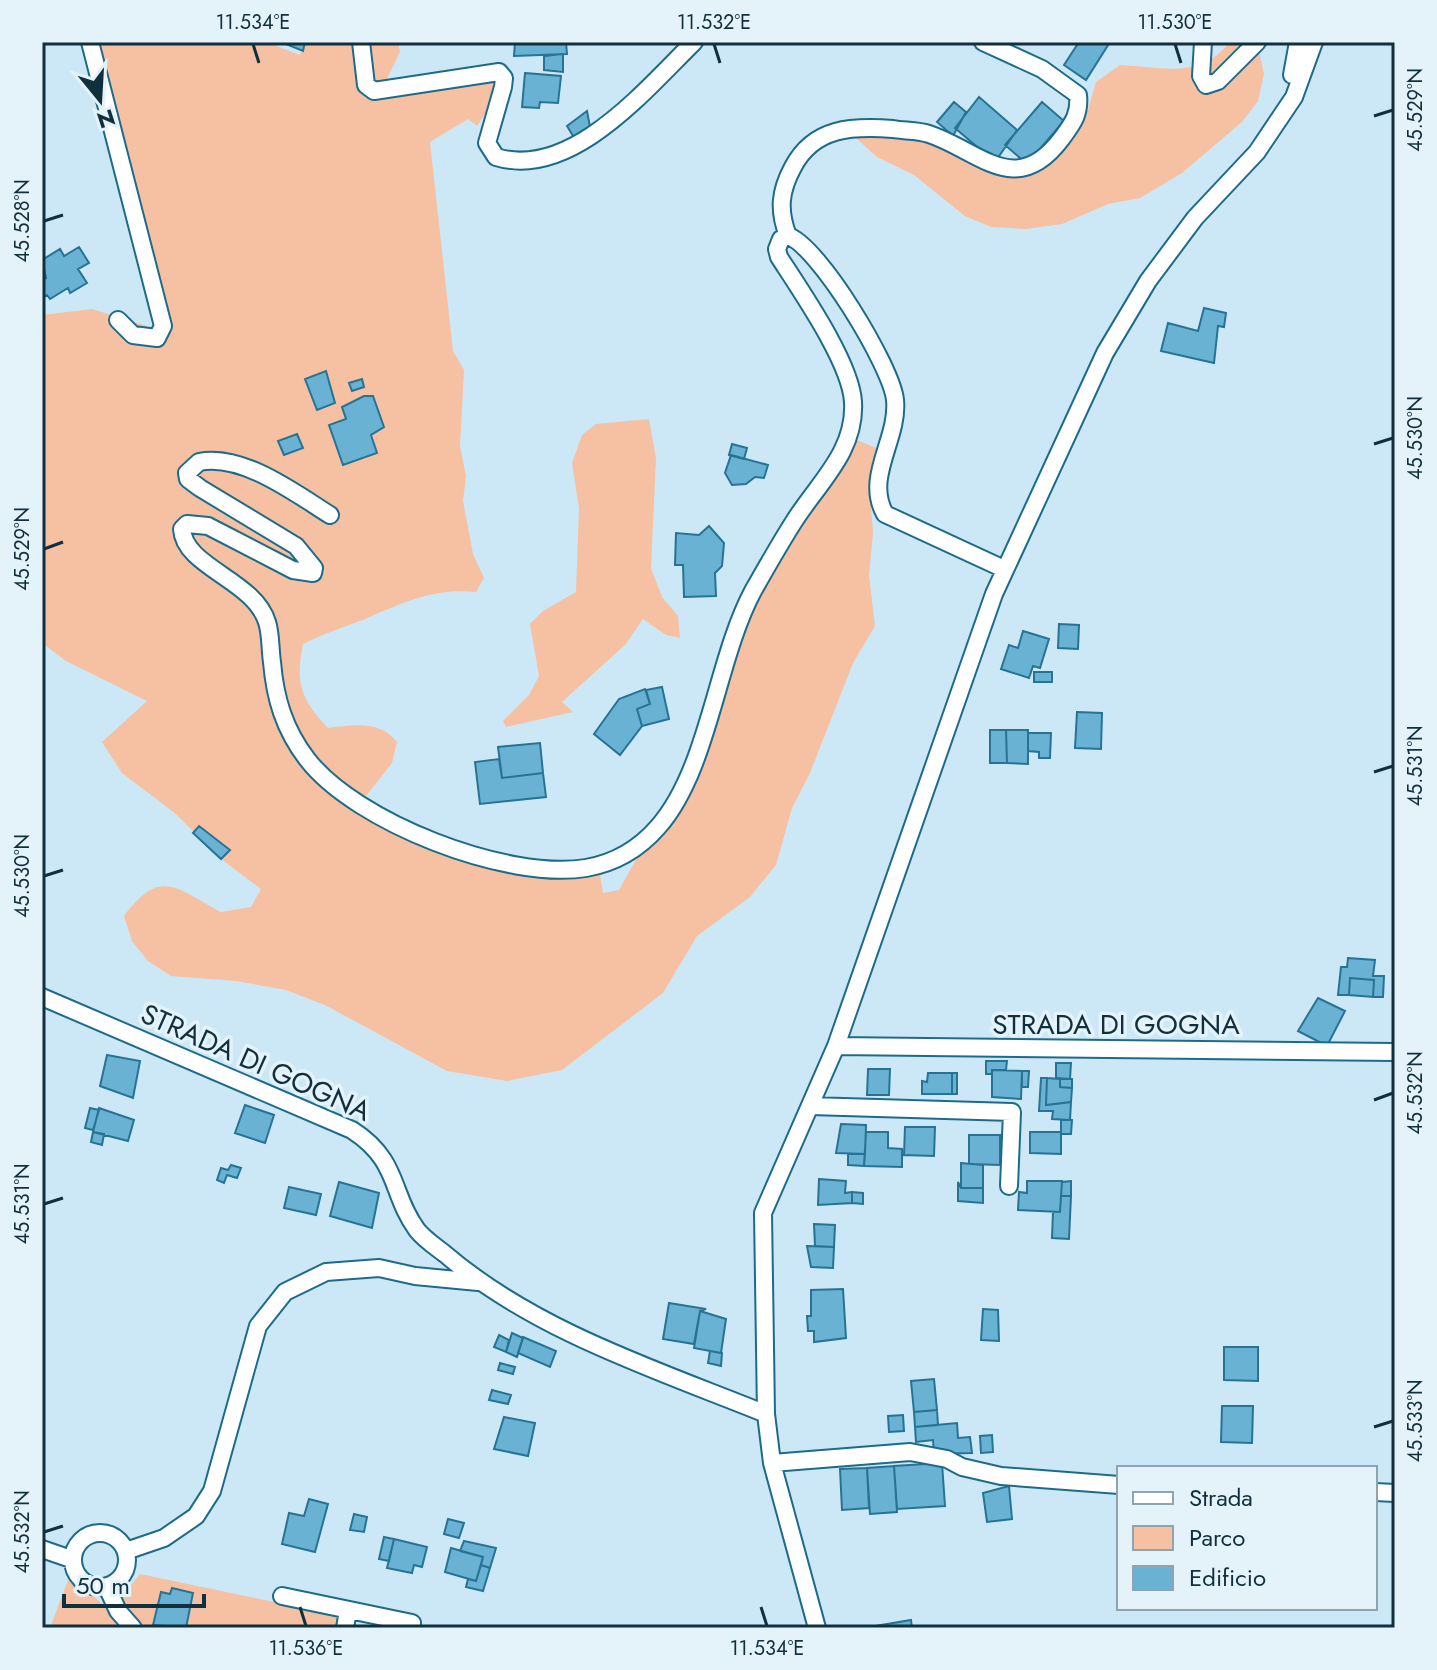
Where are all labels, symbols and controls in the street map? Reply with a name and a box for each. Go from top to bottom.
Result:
text: 11.534°E [216,8,290,37]
text: 11.532°E [677,8,751,37]
text: 11.530°E [1138,8,1212,37]
north arrow [60,60,140,140]
text: 45.529°N [1401,68,1430,152]
text: N [93,101,119,137]
text: 45.528°N [8,179,37,263]
text: 45.530°N [1401,396,1430,480]
text: 45.529°N [8,507,37,591]
text: 45.531°N [1401,725,1430,807]
text: 45.530°N [8,834,37,918]
street label: STRADA DI GOGNA [134,993,378,1132]
street label: STRADA DI GOGNA [992,1004,1240,1045]
text: 45.532°N [1401,1051,1430,1135]
text: 45.531°N [8,1163,37,1245]
text: 45.533°N [1401,1379,1430,1463]
legend [1117,1466,1377,1610]
text: Strada [1189,1480,1253,1515]
text: 45.532°N [8,1490,37,1574]
text: Parco [1189,1520,1245,1555]
scale bar [64,1558,204,1608]
text: Edificio [1189,1560,1266,1595]
text: 50 m [76,1568,130,1603]
text: 11.536°E [269,1634,343,1663]
text: 11.534°E [730,1634,804,1663]

